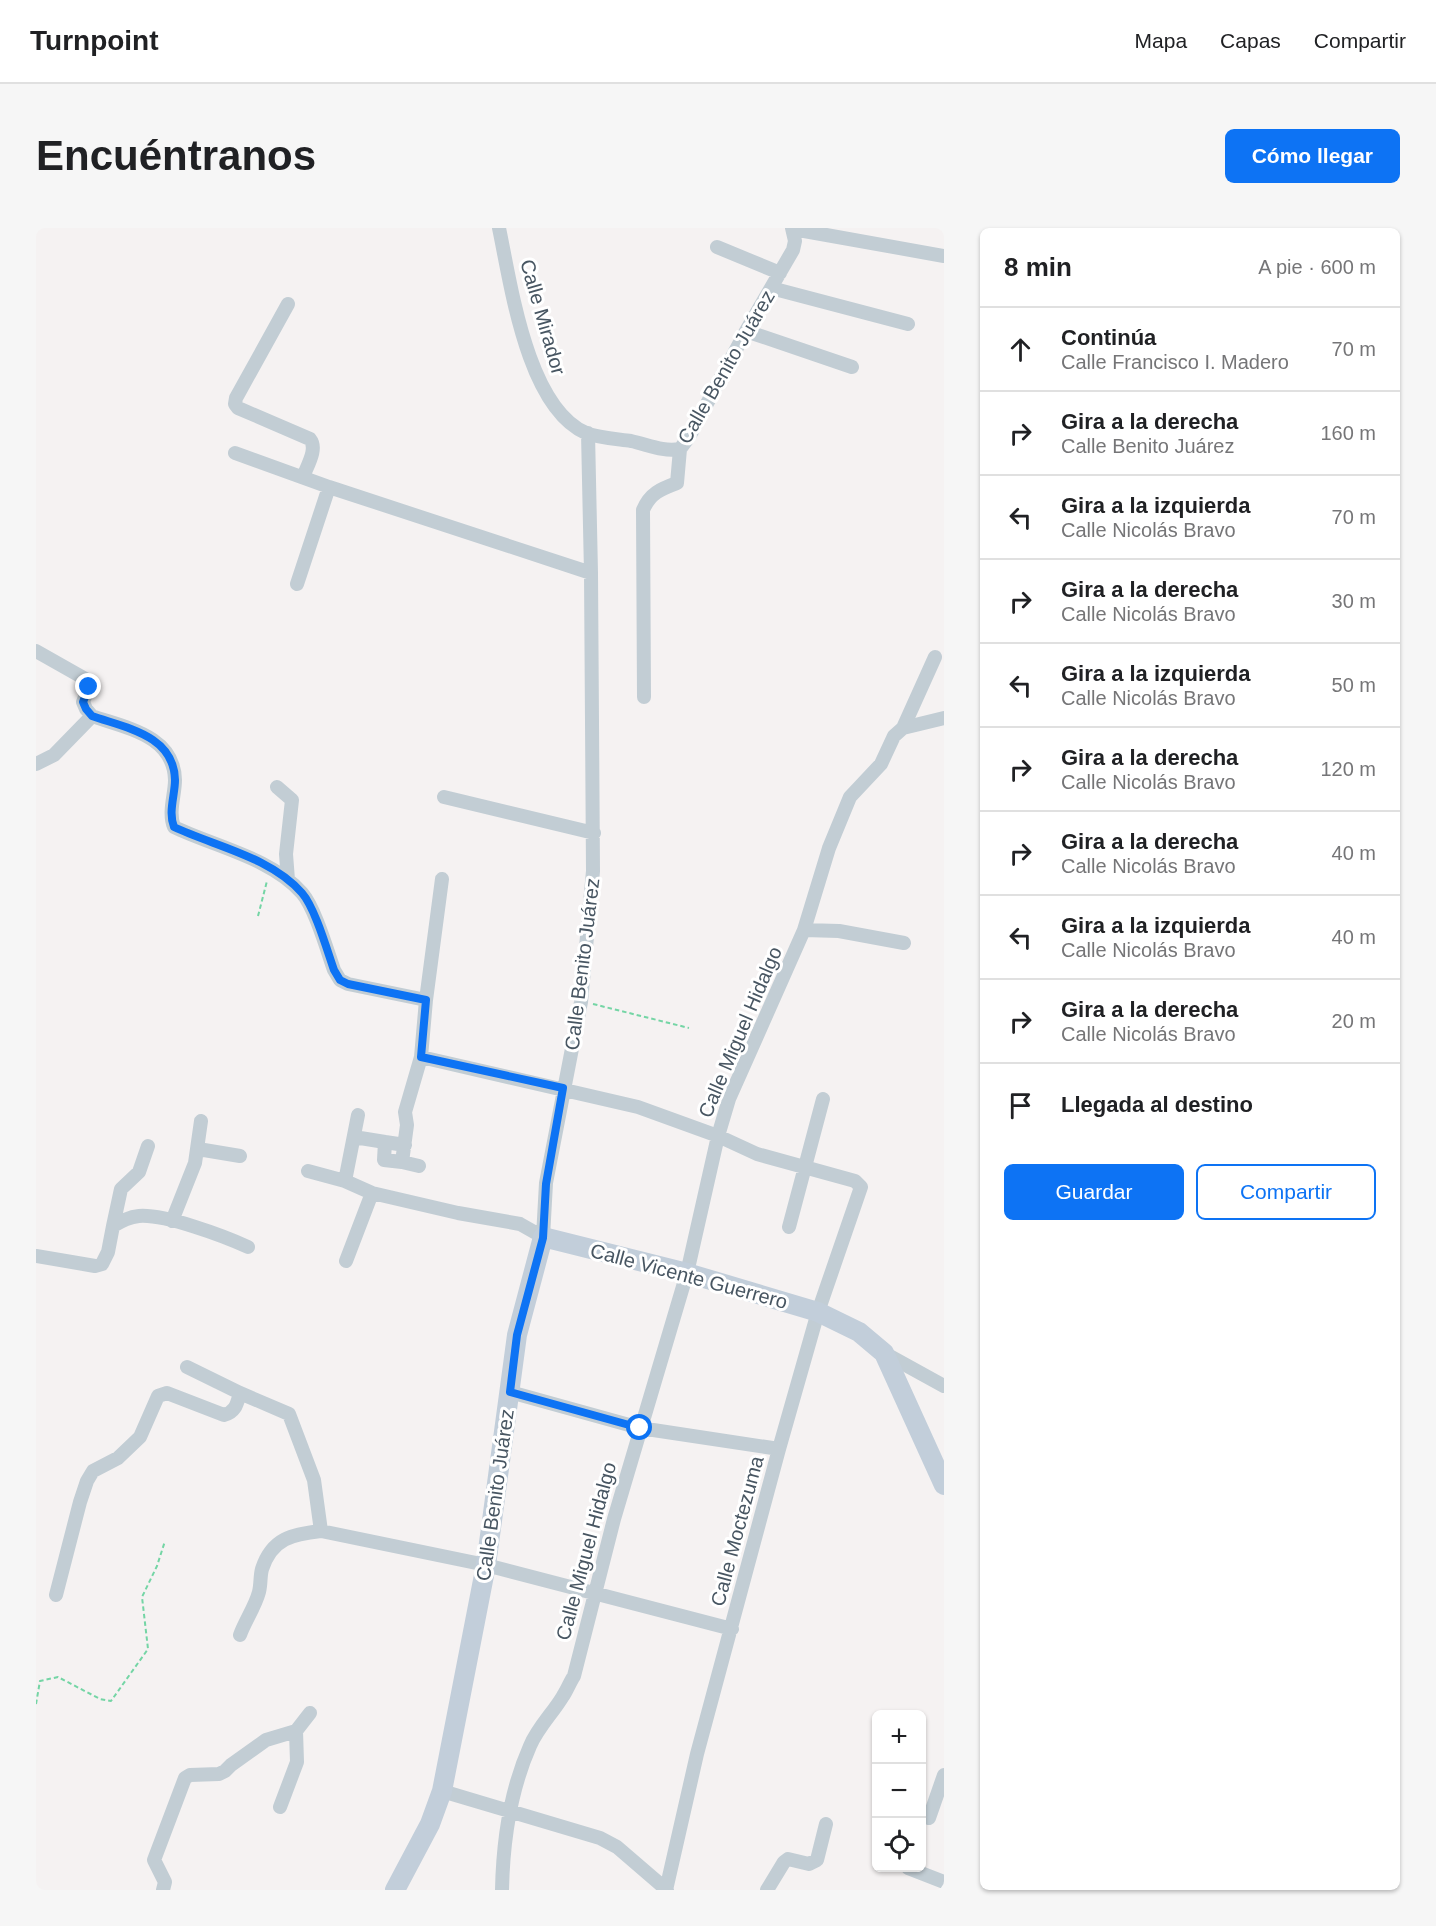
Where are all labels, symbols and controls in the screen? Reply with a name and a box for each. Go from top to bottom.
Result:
text: Turnpoint [30,25,159,56]
text: Mapa [1135,29,1187,52]
text: Capas [1220,29,1281,52]
text: Compartir [1314,29,1406,52]
button: Cómo llegar [1225,129,1400,183]
text: Encuéntranos [36,132,316,179]
text: 8 min [1004,252,1072,282]
text: A pie · 600 m [1258,256,1376,278]
street label: Calle Mirador [516,257,570,378]
street label: Calle Benito Juárez [673,286,779,448]
text: Continúa [1061,325,1156,350]
icon: ahead [1004,333,1037,366]
text: 70 m [1332,338,1376,360]
text: Calle Francisco I. Madero [1061,351,1289,373]
text: Gira a la derecha [1061,409,1238,434]
icon: right [1004,417,1037,450]
text: 160 m [1320,422,1376,444]
text: Calle Benito Juárez [1061,435,1234,457]
text: Gira a la izquierda [1061,493,1251,518]
icon: left [1004,501,1037,534]
text: 70 m [1332,506,1376,528]
text: Calle Nicolás Bravo [1061,519,1236,541]
text: Gira a la derecha [1061,577,1238,602]
icon: right [1004,585,1037,618]
text: 30 m [1332,590,1376,612]
text: Calle Nicolás Bravo [1061,603,1236,625]
text: Gira a la izquierda [1061,661,1251,686]
icon: left [1004,669,1037,702]
route end [75,673,101,699]
text: 50 m [1332,674,1376,696]
text: Calle Nicolás Bravo [1061,687,1236,709]
text: Gira a la derecha [1061,745,1238,770]
icon: right [1004,753,1037,786]
text: 120 m [1320,758,1376,780]
text: Calle Nicolás Bravo [1061,771,1236,793]
text: Gira a la derecha [1061,829,1238,854]
icon: right [1004,837,1037,870]
text: 40 m [1332,842,1376,864]
text: Calle Nicolás Bravo [1061,855,1236,877]
street label: Calle Benito Juárez [561,877,603,1051]
text: Gira a la izquierda [1061,913,1251,938]
icon: left [1004,921,1037,954]
text: 40 m [1332,926,1376,948]
text: Calle Nicolás Bravo [1061,939,1236,961]
street label: Calle Miguel Hidalgo [694,943,786,1121]
text: Gira a la derecha [1061,997,1238,1022]
icon: right [1004,1005,1037,1038]
text: 20 m [1332,1010,1376,1032]
text: Calle Nicolás Bravo [1061,1023,1236,1045]
icon: arrive [1004,1089,1037,1122]
text: Llegada al destino [1061,1092,1253,1117]
button: Guardar [1004,1164,1184,1220]
button: Compartir [1196,1164,1376,1220]
street label: Calle Vicente Guerrero [588,1239,790,1313]
street label: Calle Benito Juárez [472,1408,518,1582]
route start [626,1414,652,1440]
street label: Calle Moctezuma [706,1453,768,1608]
street label: Calle Miguel Hidalgo [552,1460,620,1642]
map controls [872,1710,926,1872]
button: + [872,1710,926,1764]
button: − [872,1764,926,1818]
button: locate [872,1818,926,1872]

